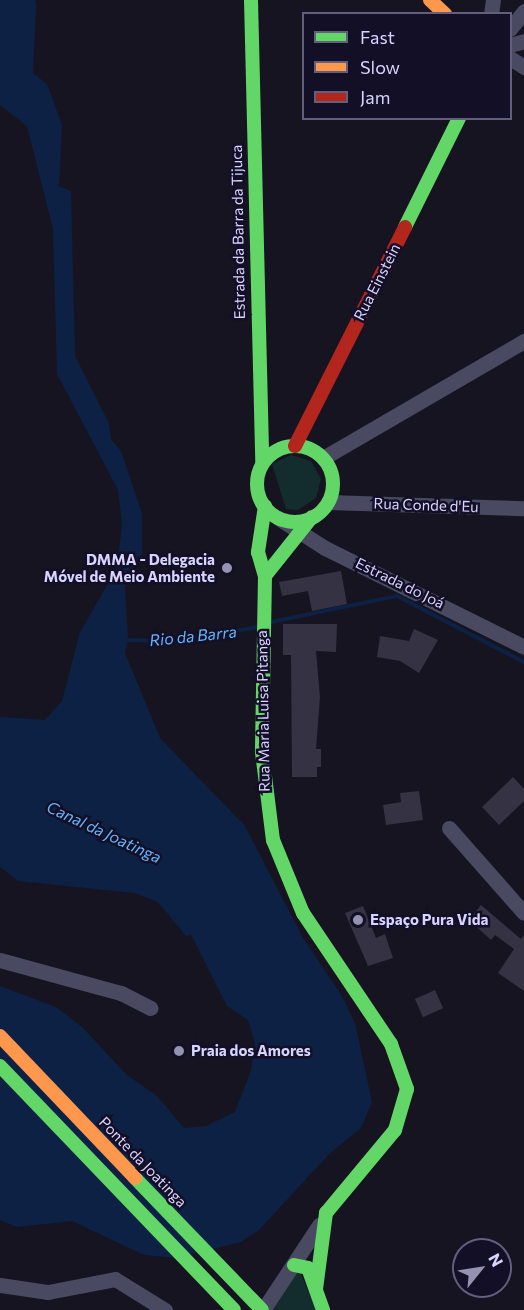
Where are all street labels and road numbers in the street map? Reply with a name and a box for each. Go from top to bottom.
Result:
street label: Estrada da Barra da Tijuca [227,145,249,319]
street label: Rua Einstein [350,241,404,323]
street label: Rua Conde d'Eu [373,494,479,516]
street label: Estrada do Joá [353,554,447,612]
street label: Rua Maria Luisa Pitanga [253,630,273,792]
street label: Ponte da Joatinga [95,1113,191,1211]

